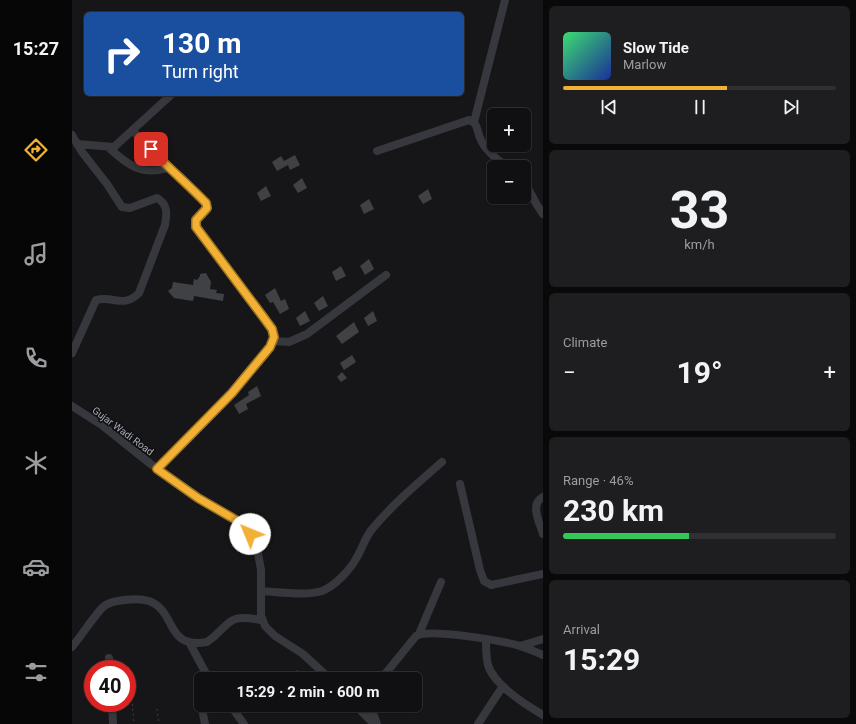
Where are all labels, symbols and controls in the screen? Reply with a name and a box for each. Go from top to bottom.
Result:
text: 130 m [162,27,241,60]
icon: right [96,28,148,80]
text: 15:27 [13,38,59,59]
text: Slow Tide [623,39,689,57]
text: Marlow [623,57,666,72]
text: Turn right [162,61,239,82]
icon: previous [598,96,620,118]
icon: pause [689,96,711,118]
icon: next [780,96,802,118]
map controls [487,108,531,204]
button: + [487,108,531,152]
pin [134,132,168,166]
icon: directions [22,136,50,164]
icon: arrive [140,138,162,160]
button: − [487,160,531,204]
text: 33 [670,180,729,241]
text: km/h [684,237,715,252]
icon: music [22,240,50,268]
text: Climate [563,335,607,350]
icon: phone [22,344,50,372]
text: 19° [676,355,723,390]
text: − [563,360,576,385]
text: + [824,360,836,385]
street label: Gujar Wadi Road [90,404,156,458]
icon: climate [22,449,50,477]
text: Range · 46% [563,473,633,488]
text: 230 km [563,493,664,528]
position arrow [229,513,271,555]
icon: car [22,553,50,581]
text: Arrival [563,622,600,637]
text: 15:29 [563,642,640,677]
icon: filters [22,658,50,686]
speed limit sign: 40 [84,660,136,712]
text: 15:29 · 2 min · 600 m [237,683,379,701]

